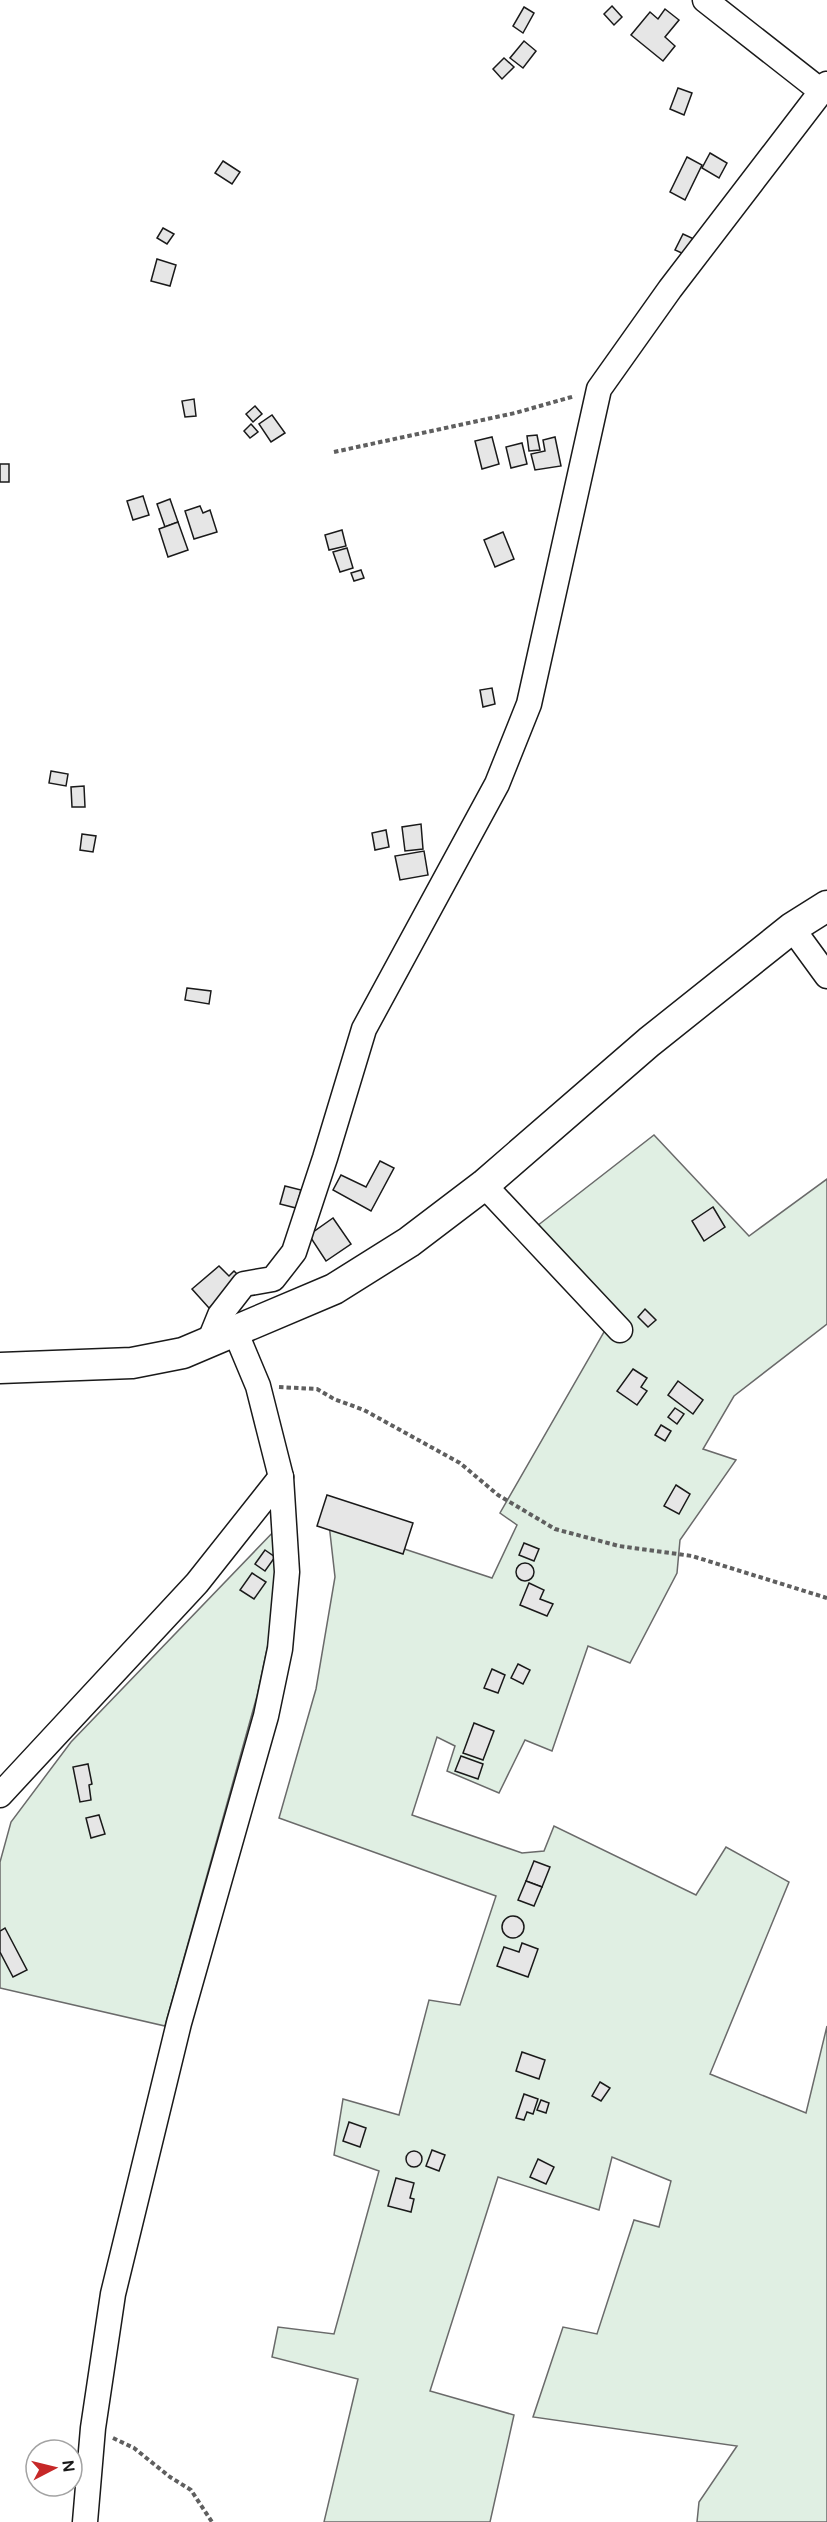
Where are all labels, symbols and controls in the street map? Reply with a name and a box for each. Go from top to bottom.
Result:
north arrow [24,2438,84,2498]
text: N [57,2459,80,2473]

